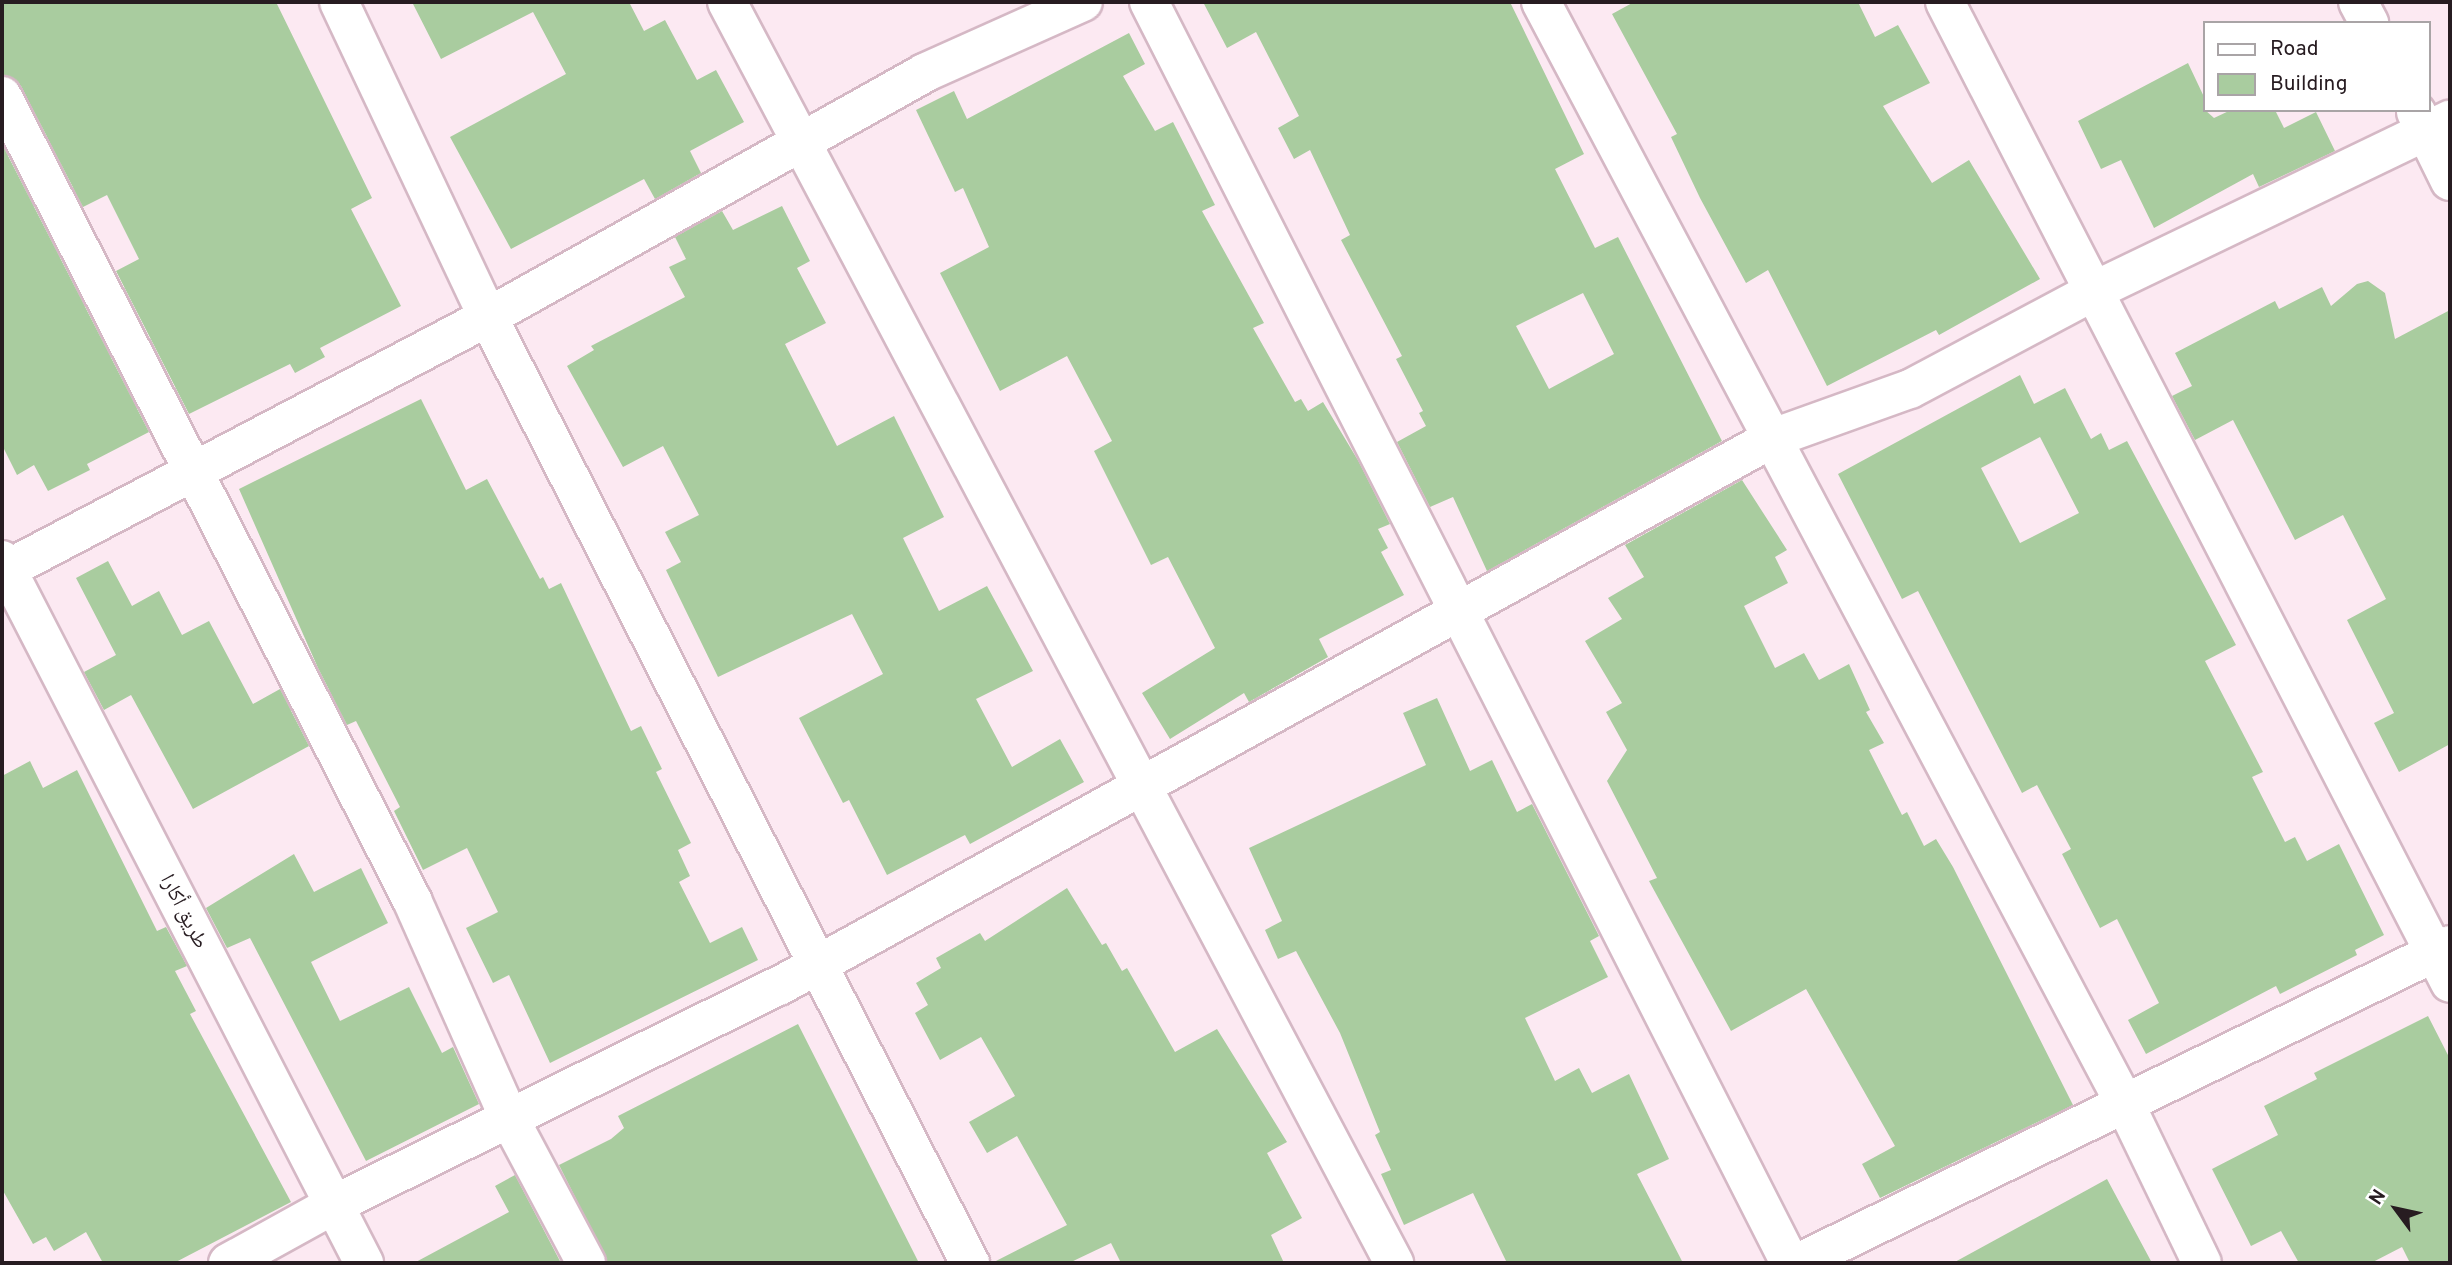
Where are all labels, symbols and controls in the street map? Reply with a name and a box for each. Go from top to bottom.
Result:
legend [2204,21,2431,112]
text: Road [2270,36,2319,63]
text: Building [2270,71,2348,98]
street label: طريق أكارا [154,871,212,953]
north arrow [2361,1174,2431,1244]
text: N [2365,1185,2392,1210]

